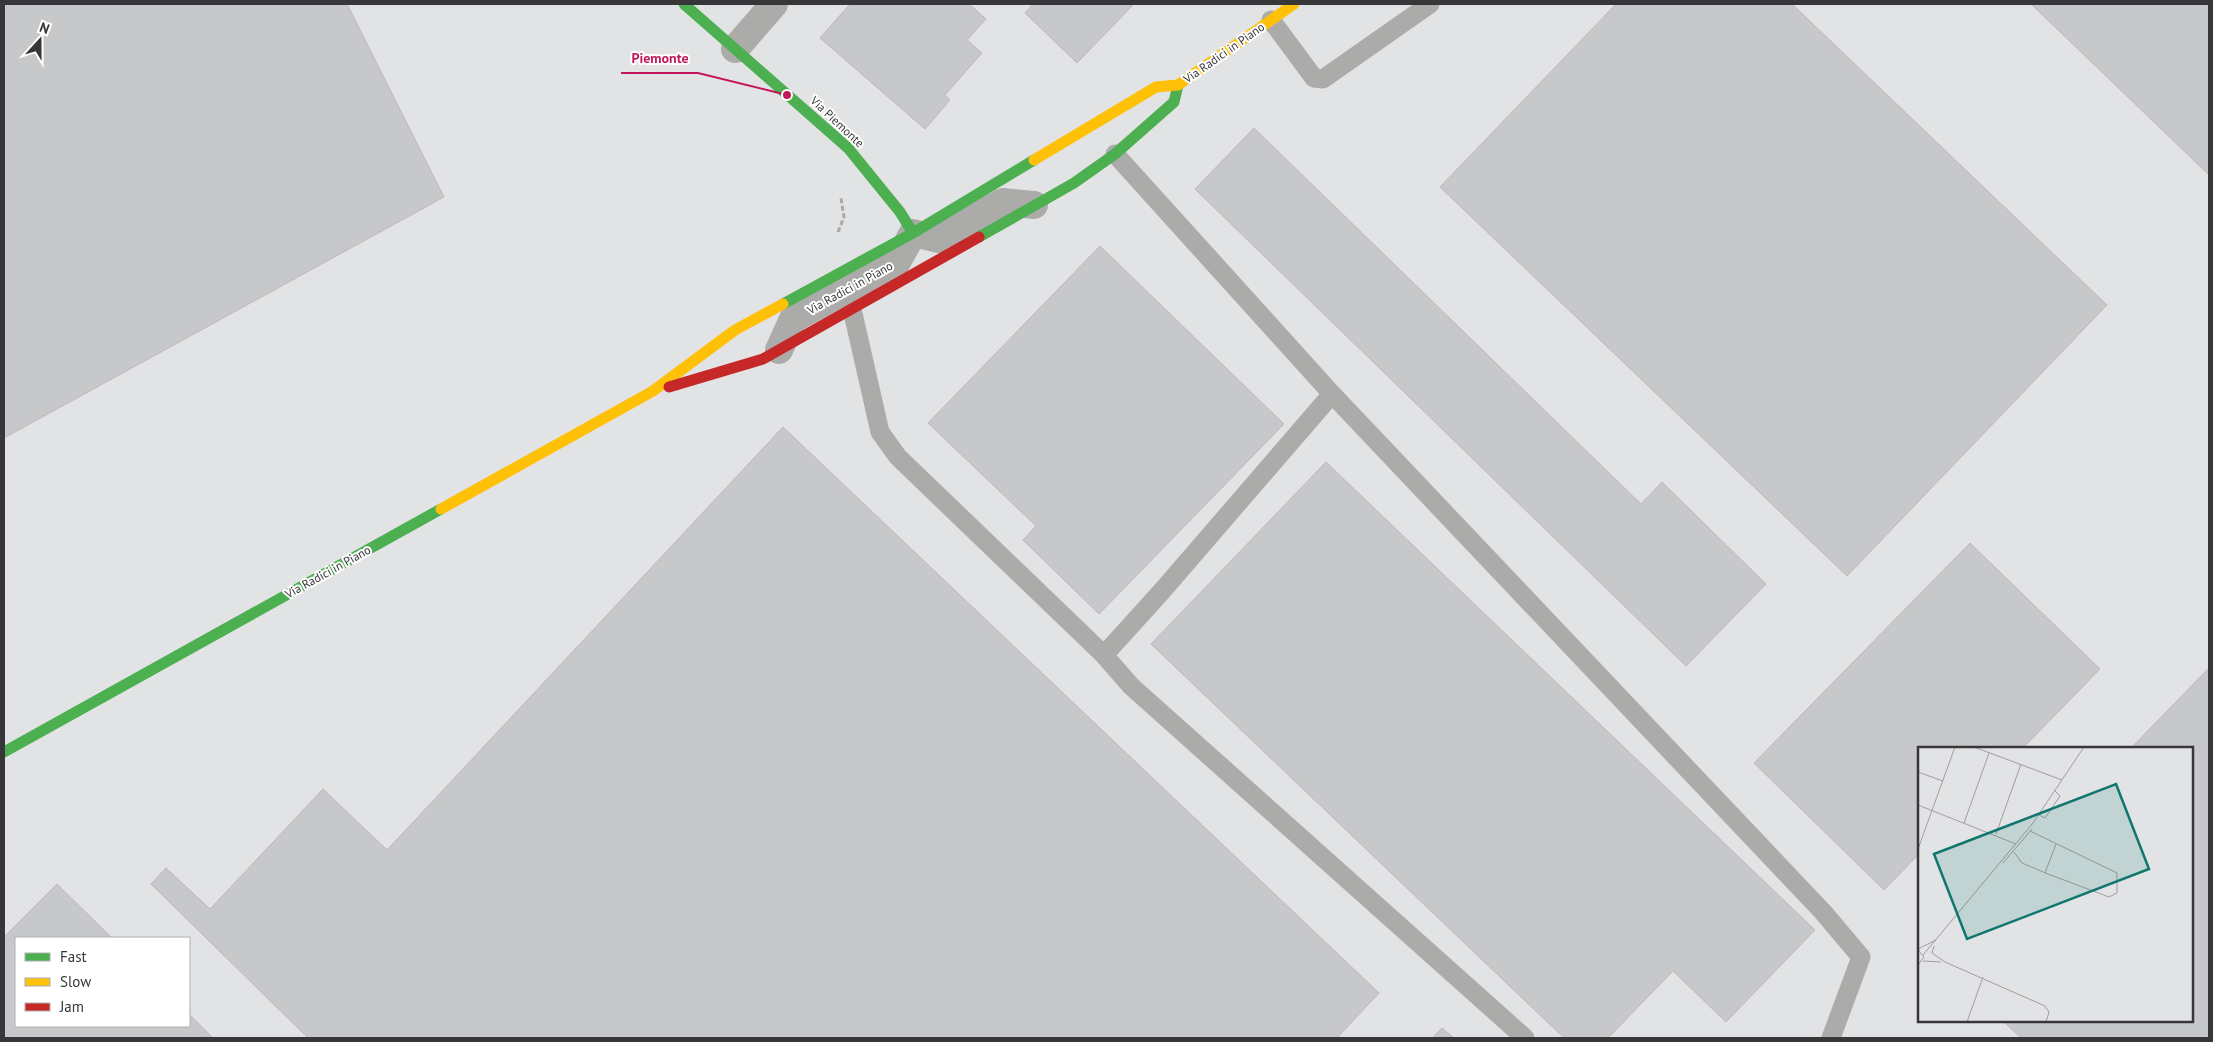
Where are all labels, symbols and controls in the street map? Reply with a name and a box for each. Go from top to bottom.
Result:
north arrow [15,15,65,65]
text: N [37,18,52,38]
street label: Via Radici in Piano [1179,19,1267,87]
callout: Piemonte [621,44,698,73]
text: Piemonte [631,49,689,67]
street label: Via Piemonte [807,92,867,150]
street label: Via Radici in Piano [803,258,895,318]
street label: Via Radici in Piano [281,542,373,602]
inset map [1918,747,2193,1022]
legend [15,937,190,1027]
text: Fast [60,947,87,966]
text: Slow [60,972,91,991]
text: Jam [59,997,84,1016]

